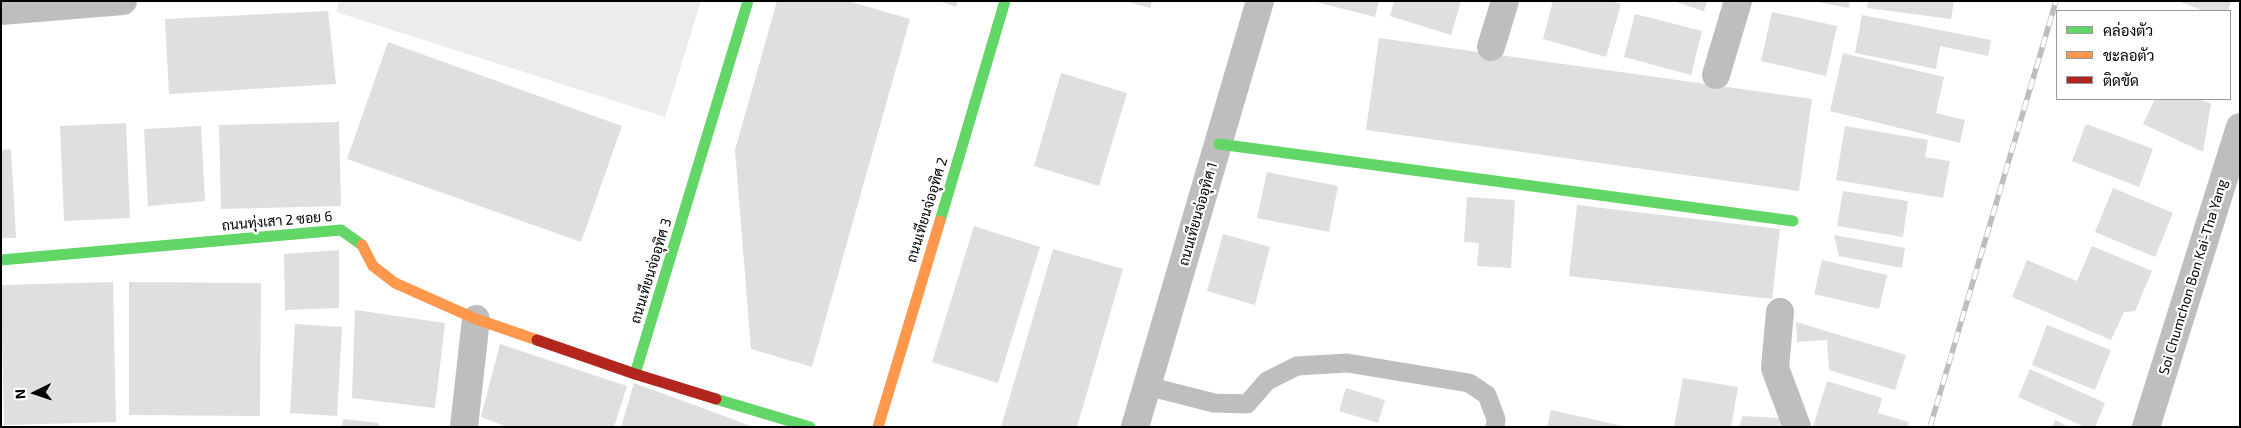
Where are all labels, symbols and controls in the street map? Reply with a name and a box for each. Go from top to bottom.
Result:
legend [2056,10,2231,100]
text: คล่องตัว [2103,21,2153,39]
text: ชะลอตัว [2103,46,2154,64]
text: ติดขัด [2103,71,2139,89]
street label: ถนนเทียนจ่ออุทิศ 2 [903,155,951,265]
street label: ถนนเทียนจ่ออุทิศ 1 [1175,160,1221,268]
street label: Soi Chumchon Bon Kai-Tha Yang [2155,177,2231,377]
street label: ถนนทุ่งเสา 2 ซอย 6 [221,208,333,234]
street label: ถนนเทียนจ่ออุทิศ 3 [627,216,675,326]
north arrow [10,368,60,418]
text: N [11,388,28,400]

